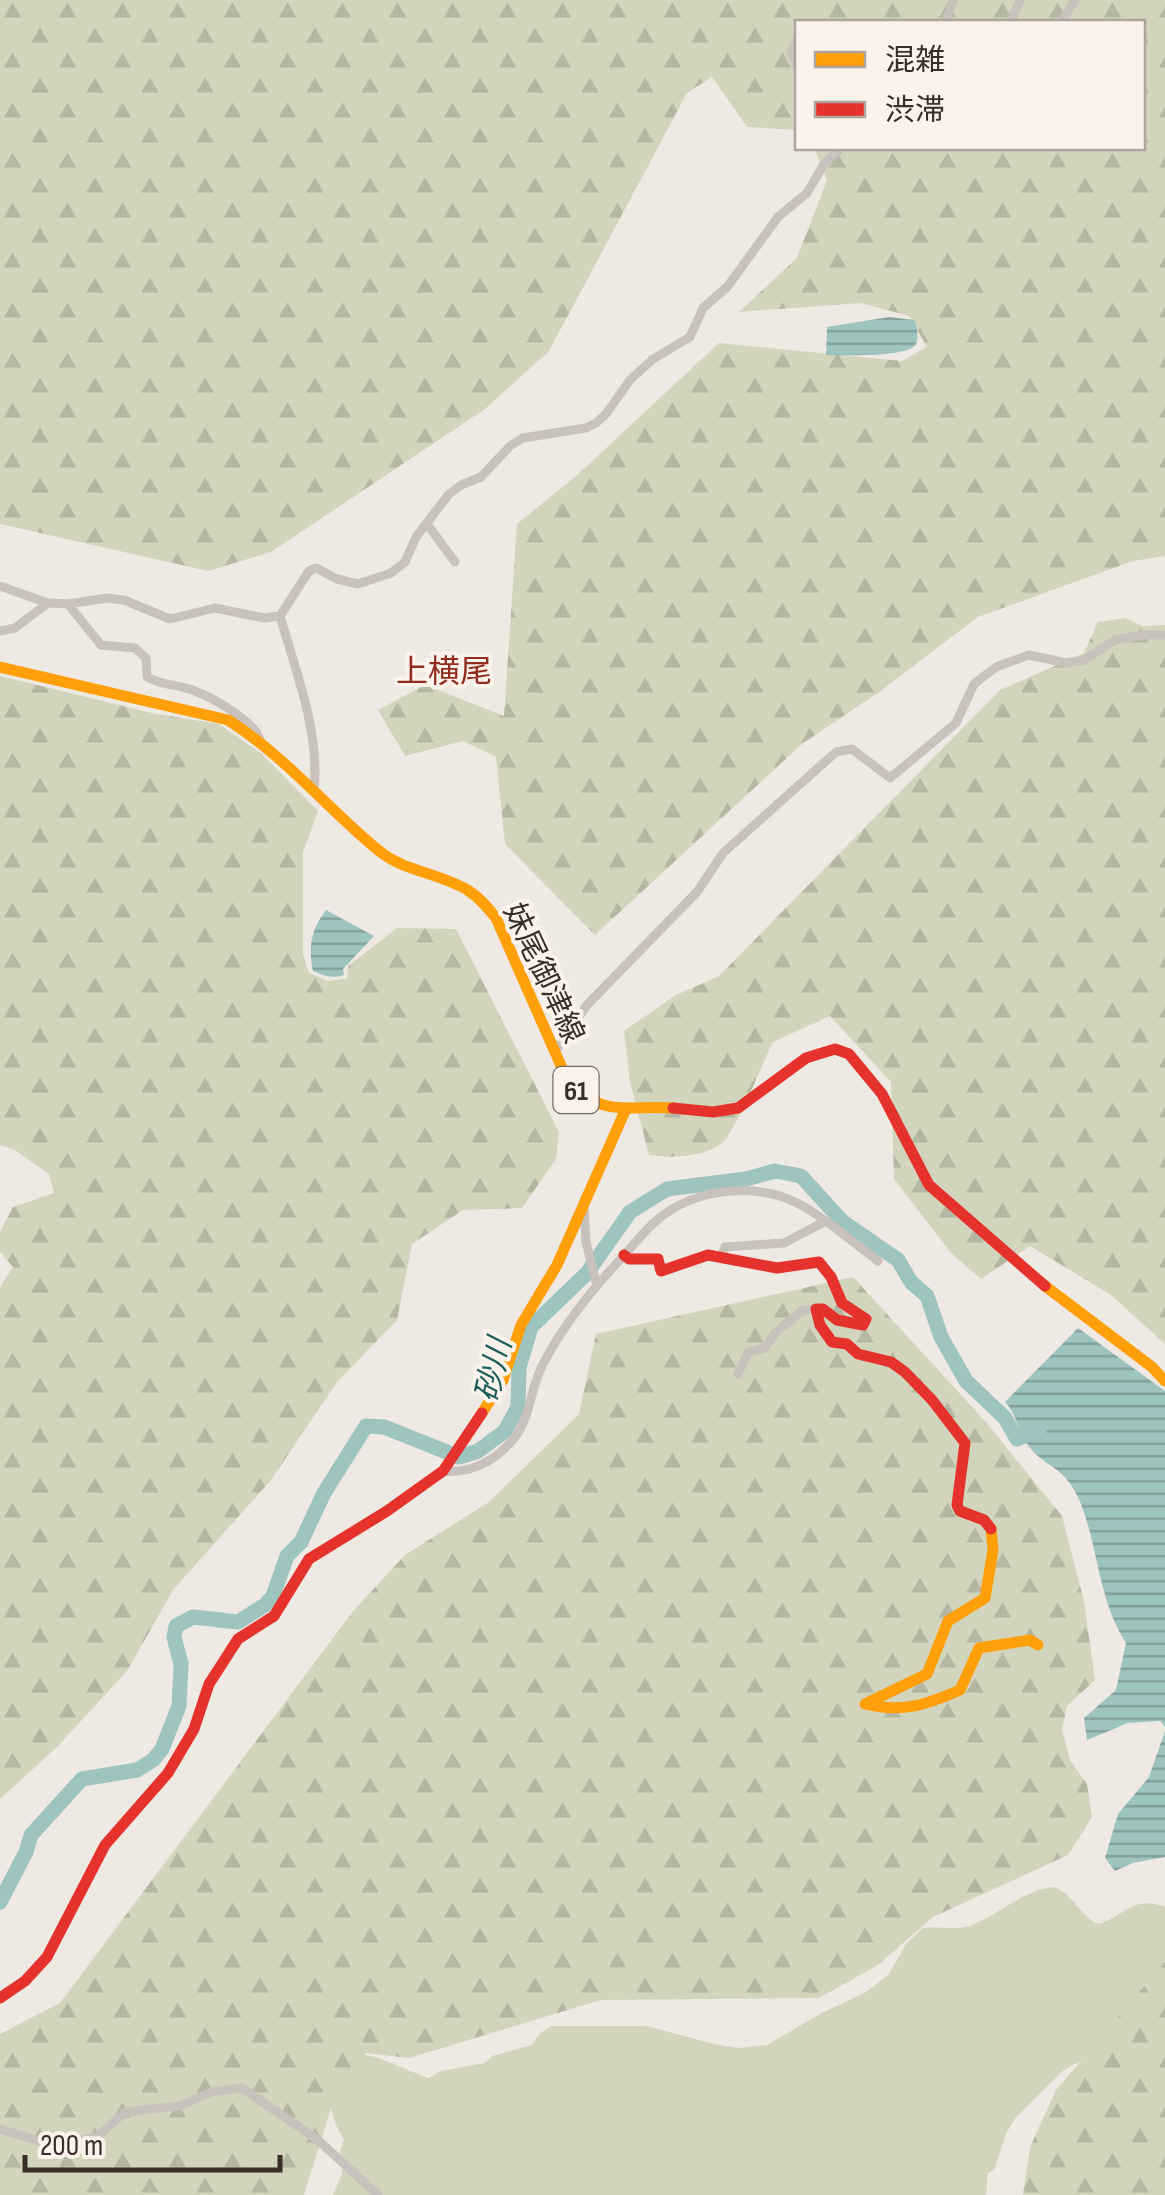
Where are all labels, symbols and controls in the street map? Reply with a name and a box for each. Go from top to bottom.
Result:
legend [795,20,1145,150]
text: 混雑 [885,43,945,79]
text: 渋滞 [885,93,945,129]
district label: 上横尾 [396,653,492,692]
street label: 妹尾御津線 [495,898,591,1049]
road number: 61 [554,1067,598,1113]
water label: 砂川 [468,1332,521,1406]
scale bar [25,2110,280,2172]
text: 200 m [40,2128,103,2164]

